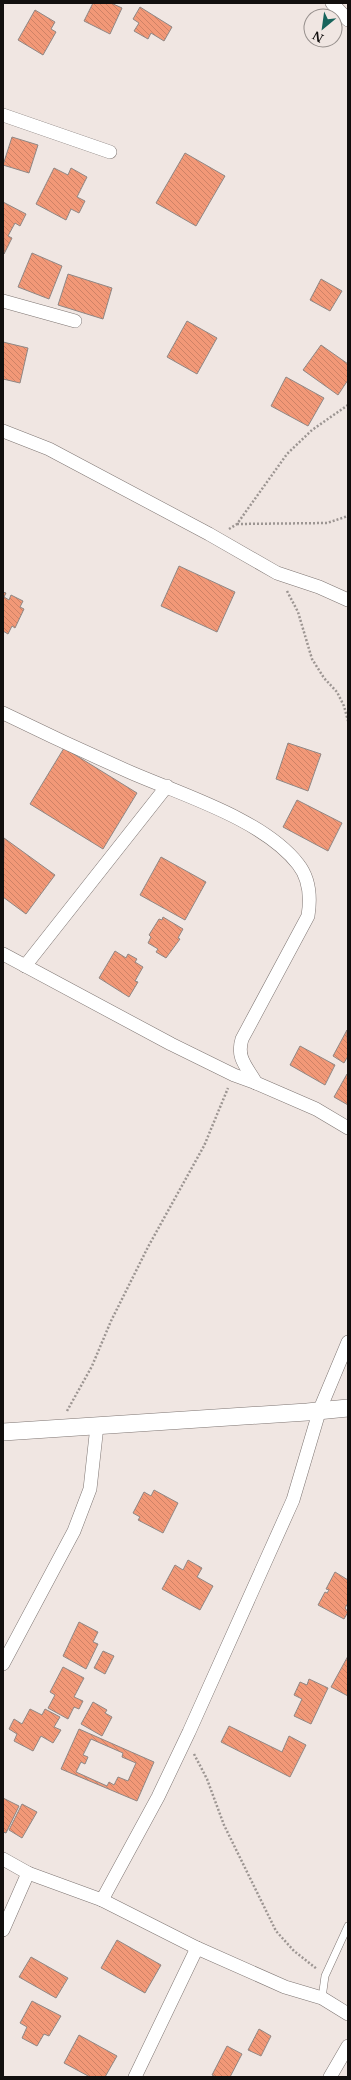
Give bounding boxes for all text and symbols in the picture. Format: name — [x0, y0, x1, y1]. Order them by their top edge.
north arrow — [303, 8, 343, 48]
text: N — [310, 28, 326, 45]

